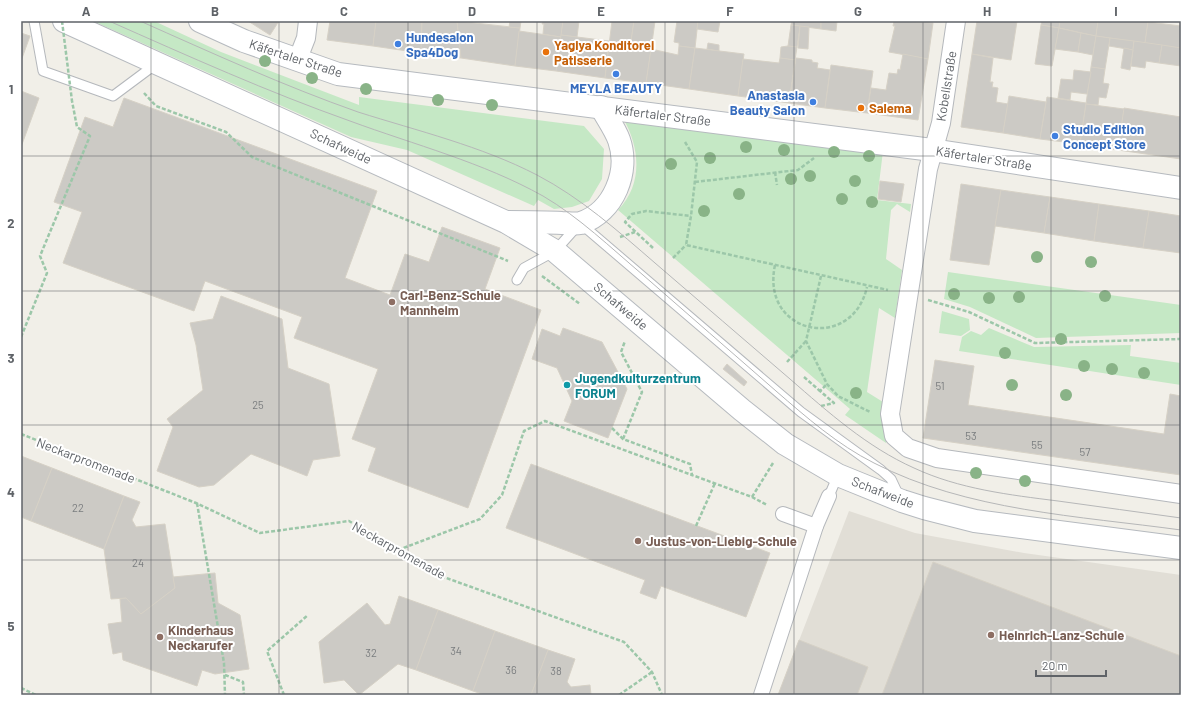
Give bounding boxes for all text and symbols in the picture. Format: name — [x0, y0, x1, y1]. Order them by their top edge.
text: A — [82, 3, 91, 19]
text: B — [211, 3, 219, 19]
text: C — [340, 3, 348, 19]
text: D — [468, 3, 476, 19]
text: E — [597, 3, 605, 19]
text: F — [726, 3, 734, 19]
text: G — [854, 3, 862, 19]
text: H — [983, 3, 991, 19]
text: I — [1114, 3, 1118, 19]
place label: Hundesalon Spa4Dog — [406, 29, 474, 60]
street label: Käfertaler Straße — [247, 35, 345, 81]
place label: Yagiya Konditorei Patisserie — [554, 37, 654, 68]
marker: Hundesalon Spa4Dog — [393, 39, 403, 49]
marker: Yagiya Konditorei Patisserie — [541, 47, 551, 57]
street label: Kobellstraße — [933, 50, 959, 122]
marker: MEYLA BEAUTY — [611, 69, 621, 79]
place label: MEYLA BEAUTY — [570, 80, 662, 96]
text: 1 — [9, 81, 13, 97]
place label: Anastasia Beauty Salon — [730, 87, 805, 118]
marker: Anastasia Beauty Salon — [808, 97, 818, 107]
place label: Salema — [869, 100, 912, 116]
street label: Käfertaler Straße — [614, 101, 712, 129]
marker: Salema — [856, 103, 866, 113]
place label: Studio Edition Concept Store — [1063, 121, 1146, 152]
street label: Schafweide — [308, 125, 374, 167]
marker: Studio Edition Concept Store — [1050, 131, 1060, 141]
street label: Käfertaler Straße — [935, 143, 1033, 173]
text: 2 — [7, 215, 15, 231]
street label: Schafweide — [591, 279, 651, 333]
place label: Carl-Benz-Schule Mannheim — [400, 287, 501, 318]
marker: Carl-Benz-Schule Mannheim — [387, 297, 397, 307]
text: 3 — [7, 350, 15, 366]
place label: Jugendkulturzentrum FORUM — [575, 370, 701, 401]
house number: 51 — [935, 379, 945, 392]
marker: Jugendkulturzentrum FORUM — [562, 380, 572, 390]
house number: 25 — [252, 398, 264, 411]
house number: 53 — [965, 429, 977, 442]
street label: Neckarpromenade — [34, 434, 138, 486]
house number: 55 — [1031, 438, 1043, 451]
house number: 57 — [1080, 445, 1090, 458]
street label: Schafweide — [849, 473, 917, 511]
text: 4 — [7, 484, 15, 500]
house number: 22 — [72, 501, 84, 514]
street label: Neckarpromenade — [349, 518, 449, 582]
place label: Justus-von-Liebig-Schule — [646, 533, 797, 549]
marker: Justus-von-Liebig-Schule — [633, 536, 643, 546]
house number: 24 — [132, 556, 144, 569]
text: 5 — [7, 618, 15, 634]
place label: Kinderhaus Neckarufer — [168, 622, 234, 653]
place label: Heinrich-Lanz-Schule — [999, 627, 1124, 643]
marker: Heinrich-Lanz-Schule — [986, 630, 996, 640]
marker: Kinderhaus Neckarufer — [155, 632, 165, 642]
house number: 34 — [450, 644, 462, 657]
house number: 32 — [365, 646, 377, 659]
scale bar — [1036, 652, 1106, 678]
text: 20 m — [1042, 658, 1068, 672]
house number: 36 — [505, 663, 517, 676]
house number: 38 — [550, 664, 562, 677]

